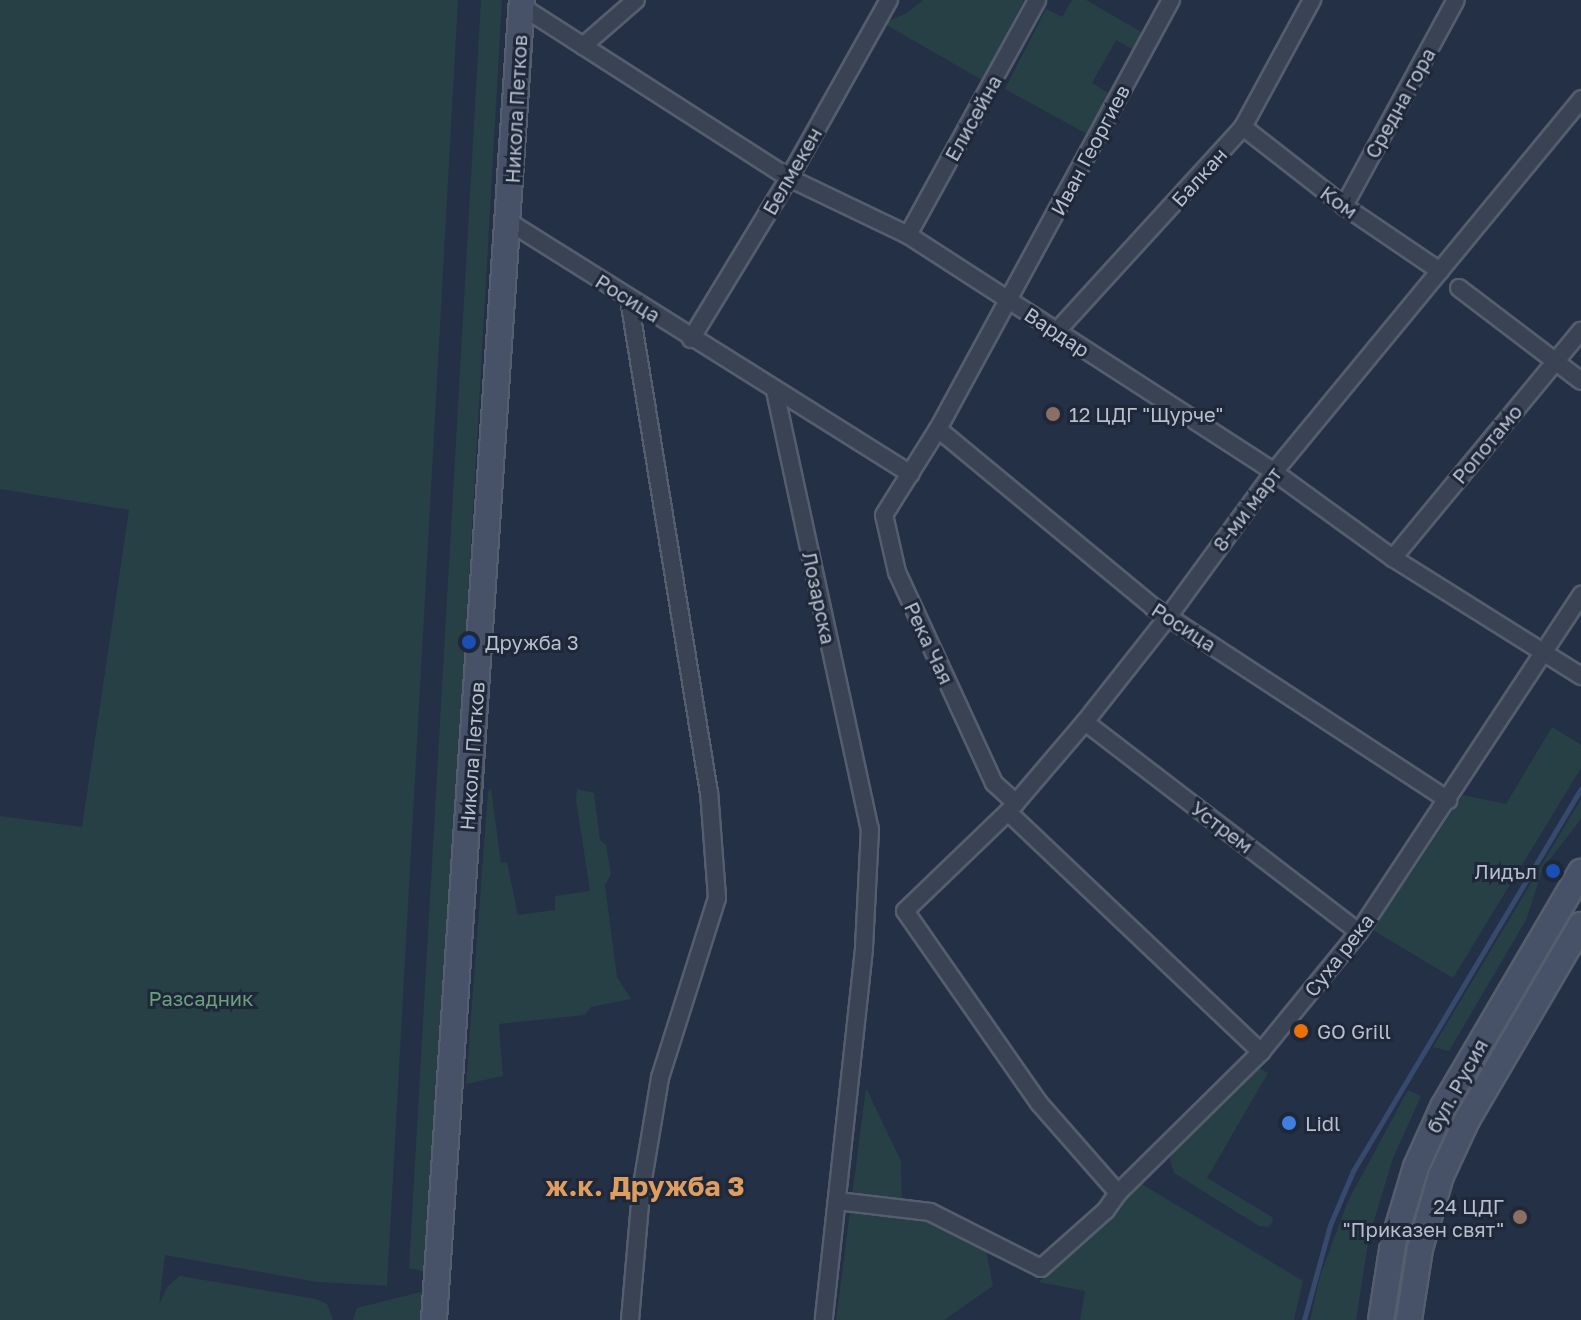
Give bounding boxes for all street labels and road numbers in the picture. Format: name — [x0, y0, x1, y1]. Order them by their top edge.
street label: Никола Петков — [500, 34, 532, 184]
street label: Средна гора — [1360, 44, 1440, 162]
street label: Елисейна — [940, 71, 1006, 165]
street label: Иван Георгиев — [1046, 81, 1134, 219]
street label: Белмекен — [757, 123, 827, 219]
street label: Балкан — [1166, 143, 1232, 211]
street label: Ком — [1316, 181, 1362, 223]
street label: Росица — [591, 269, 665, 327]
street label: Вардар — [1020, 302, 1094, 362]
street label: Ропотамо — [1447, 400, 1527, 488]
street label: 8-ми март — [1208, 462, 1286, 556]
street label: Лозарска — [798, 550, 840, 646]
street label: Росица — [1147, 597, 1221, 657]
street label: Река Чая — [899, 598, 959, 688]
street label: Никола Петков — [455, 681, 489, 831]
street label: Устрем — [1186, 796, 1258, 858]
street label: Суха река — [1299, 909, 1379, 1001]
street label: бул. Русия — [1421, 1035, 1493, 1137]

